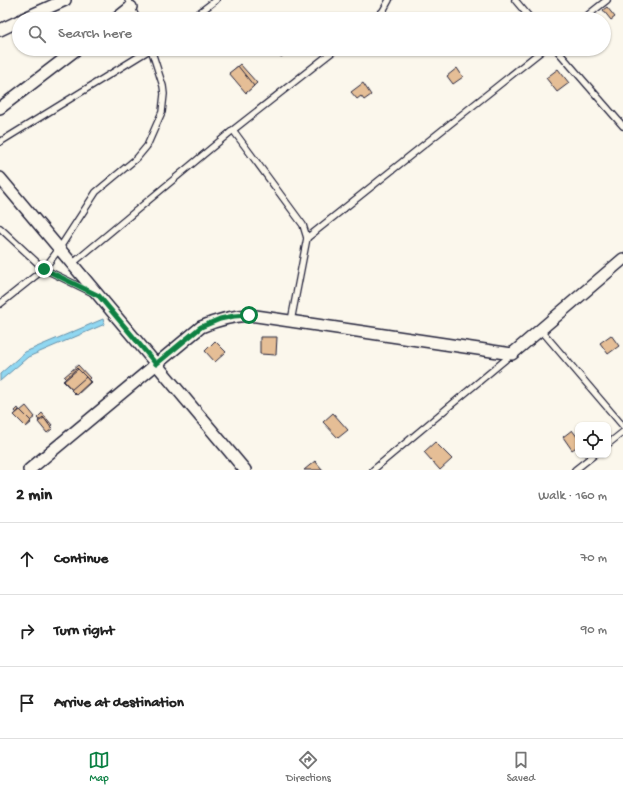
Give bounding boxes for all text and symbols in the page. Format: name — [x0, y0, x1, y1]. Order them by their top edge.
search box — [12, 12, 611, 56]
icon: search — [26, 23, 48, 45]
text: Search here — [58, 25, 132, 43]
route end — [35, 260, 53, 278]
route start — [240, 306, 258, 324]
map controls — [575, 422, 611, 458]
button: locate — [575, 422, 611, 458]
text: 2 min — [16, 486, 52, 506]
text: Walk · 160 m — [538, 489, 607, 504]
icon: ahead — [16, 548, 38, 570]
text: Continue — [54, 550, 108, 568]
text: 70 m — [581, 551, 607, 566]
icon: right — [16, 620, 38, 642]
text: Turn right — [54, 622, 114, 640]
text: 90 m — [581, 623, 607, 638]
icon: arrive — [16, 692, 38, 714]
text: Arrive at destination — [54, 694, 184, 712]
tab: Map — [88, 749, 110, 785]
tab: Directions — [286, 749, 331, 785]
tab: Saved — [507, 749, 535, 785]

